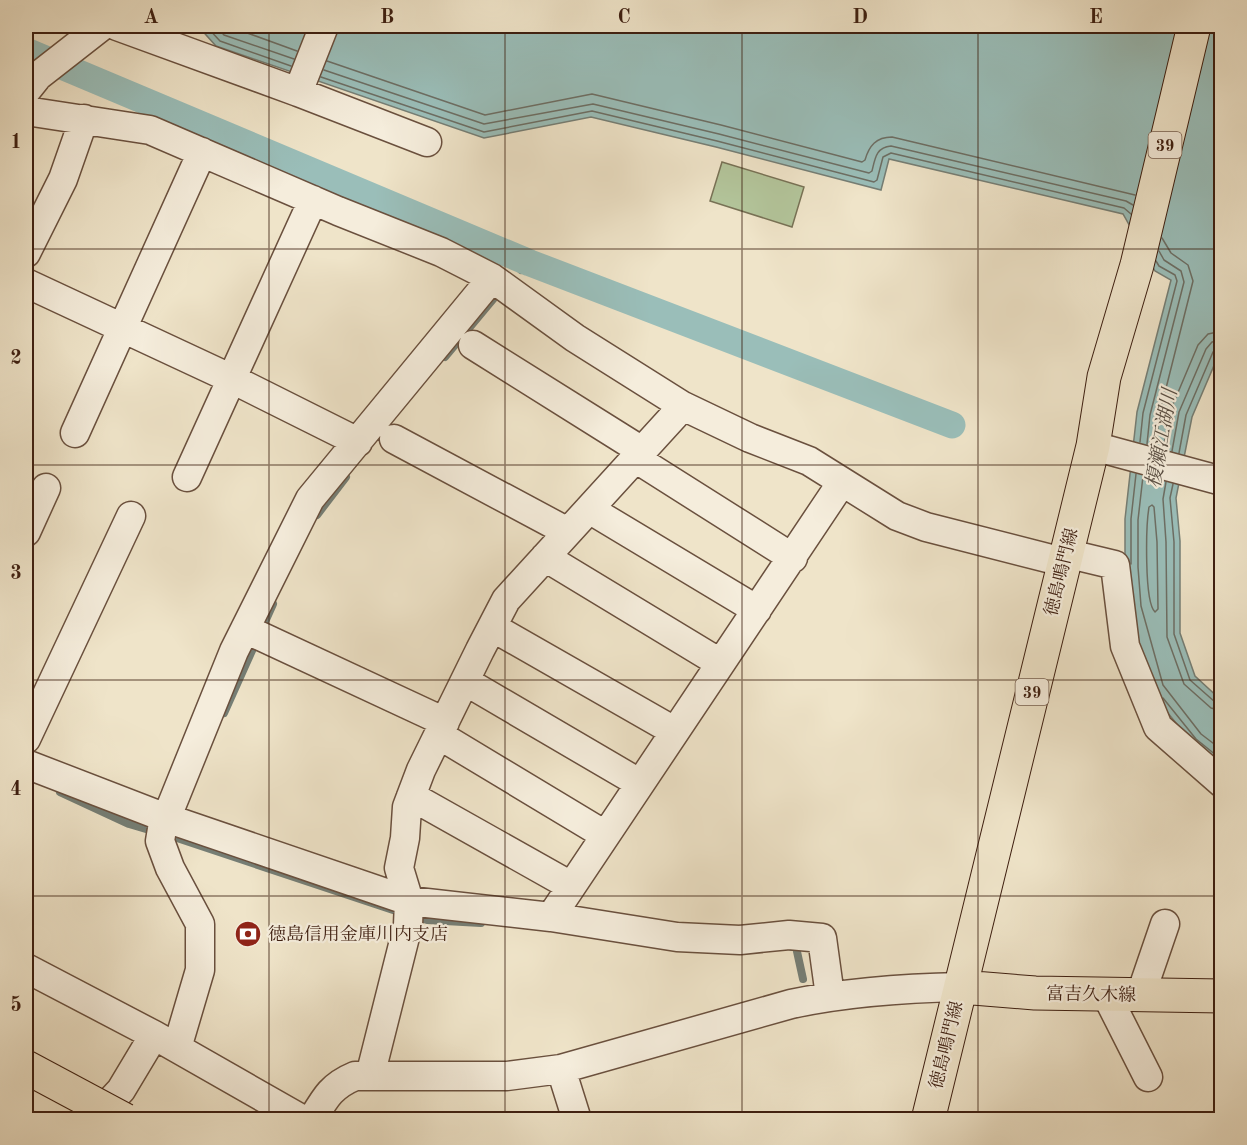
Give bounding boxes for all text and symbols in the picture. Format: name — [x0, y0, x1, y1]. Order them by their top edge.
text: A — [143, 8, 159, 28]
text: B — [380, 8, 394, 28]
text: C — [617, 8, 631, 28]
text: D — [852, 8, 868, 28]
text: E — [1089, 8, 1103, 28]
road number: 39 — [1148, 132, 1182, 158]
text: 1 — [10, 133, 22, 153]
text: 2 — [10, 349, 22, 369]
water label: 榎瀬江湖川 — [1142, 385, 1182, 489]
street label: 徳島鳴門線 — [1040, 526, 1082, 618]
text: 3 — [10, 564, 22, 584]
road number: 39 — [1016, 679, 1048, 705]
text: 4 — [10, 780, 22, 800]
bank icon: 徳島信用金庫川内支店 — [233, 919, 263, 949]
place label: 徳島信用金庫川内支店 — [268, 924, 448, 944]
street label: 富吉久木線 — [1046, 983, 1136, 1005]
text: 5 — [10, 995, 22, 1016]
street label: 徳島鳴門線 — [925, 999, 967, 1091]

